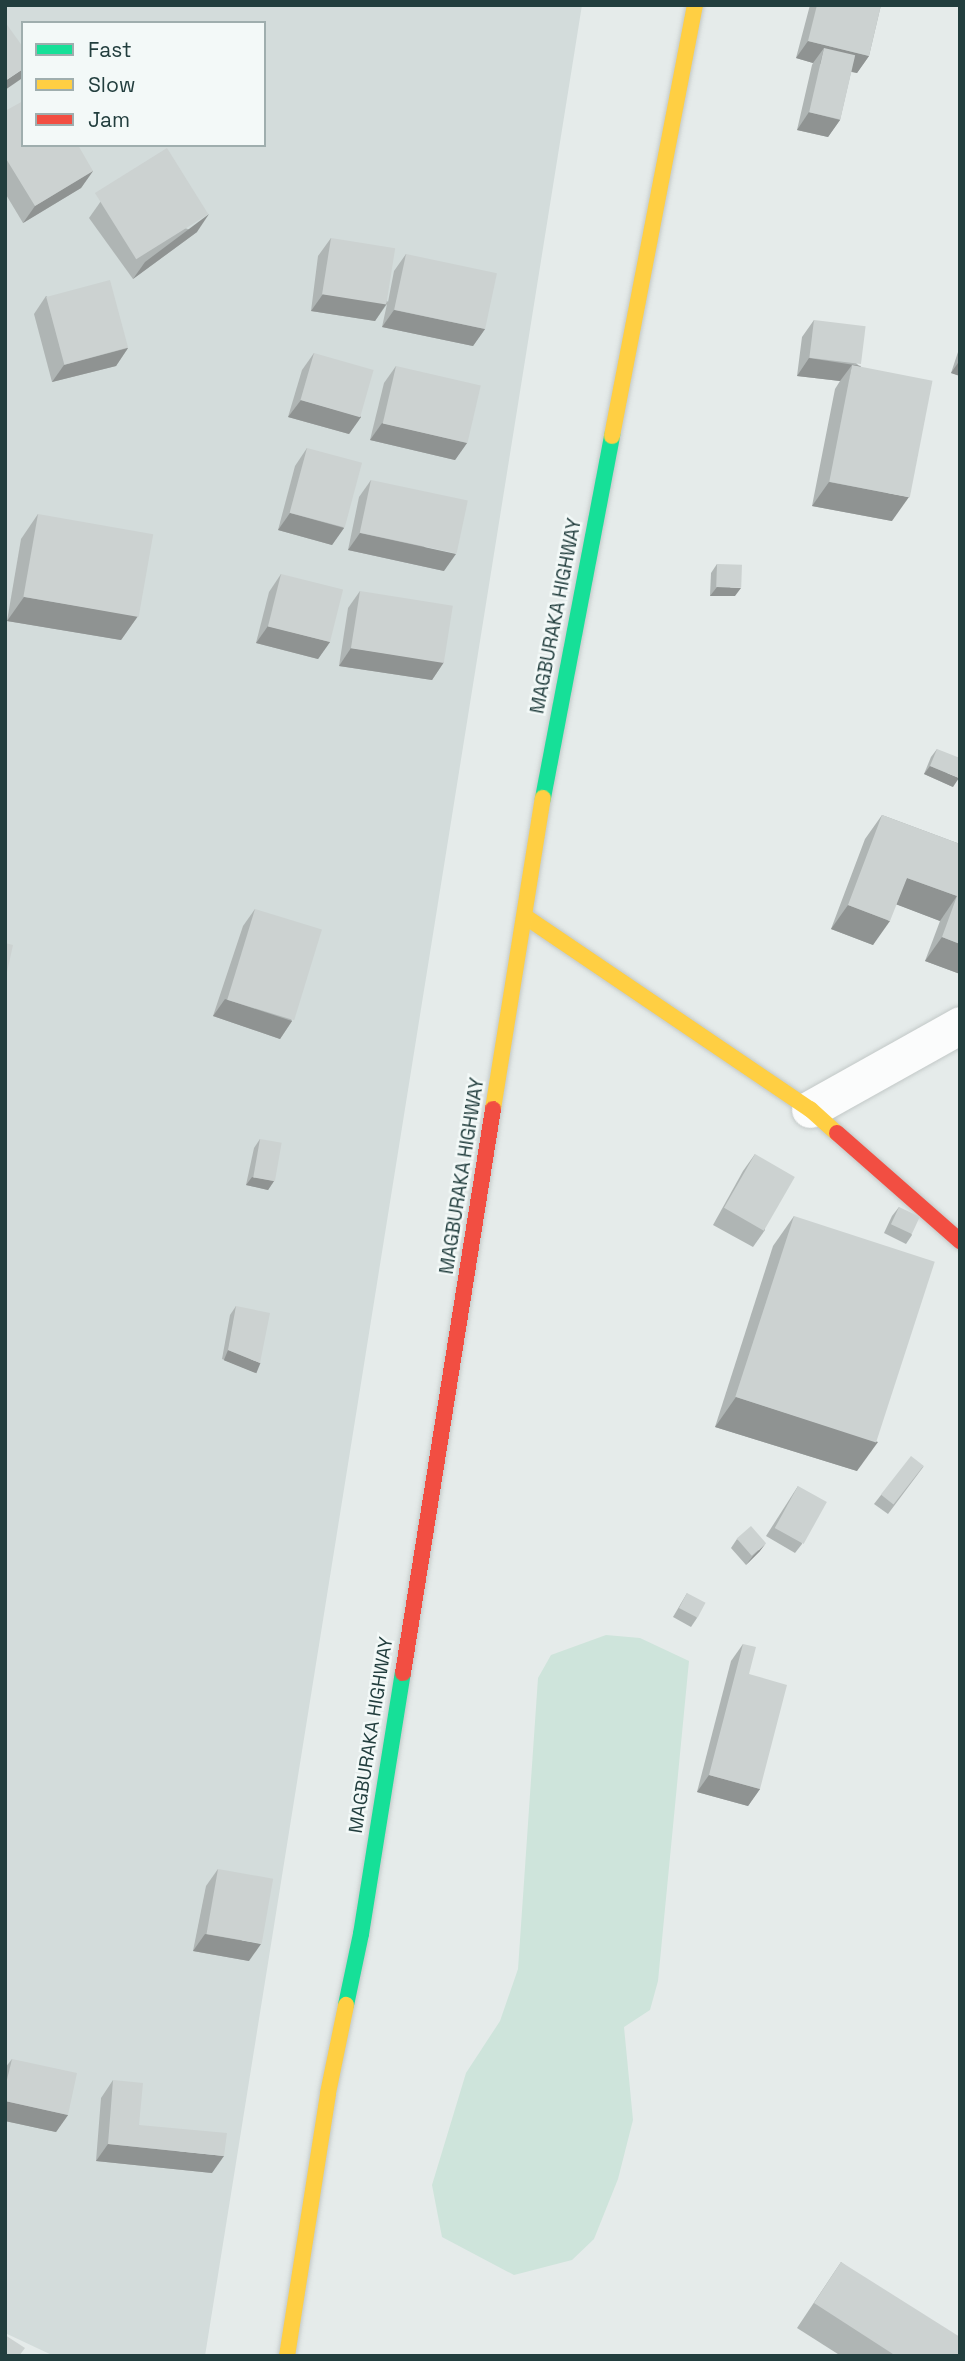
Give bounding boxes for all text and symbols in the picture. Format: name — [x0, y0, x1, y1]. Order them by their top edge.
legend — [21, 21, 266, 147]
text: Fast — [88, 36, 132, 63]
text: Slow — [88, 71, 136, 98]
text: Jam — [88, 106, 130, 133]
street label: MAGBURAKA HIGHWAY — [526, 516, 586, 716]
street label: MAGBURAKA HIGHWAY — [435, 1076, 489, 1276]
street label: MAGBURAKA HIGHWAY — [344, 1635, 398, 1835]

